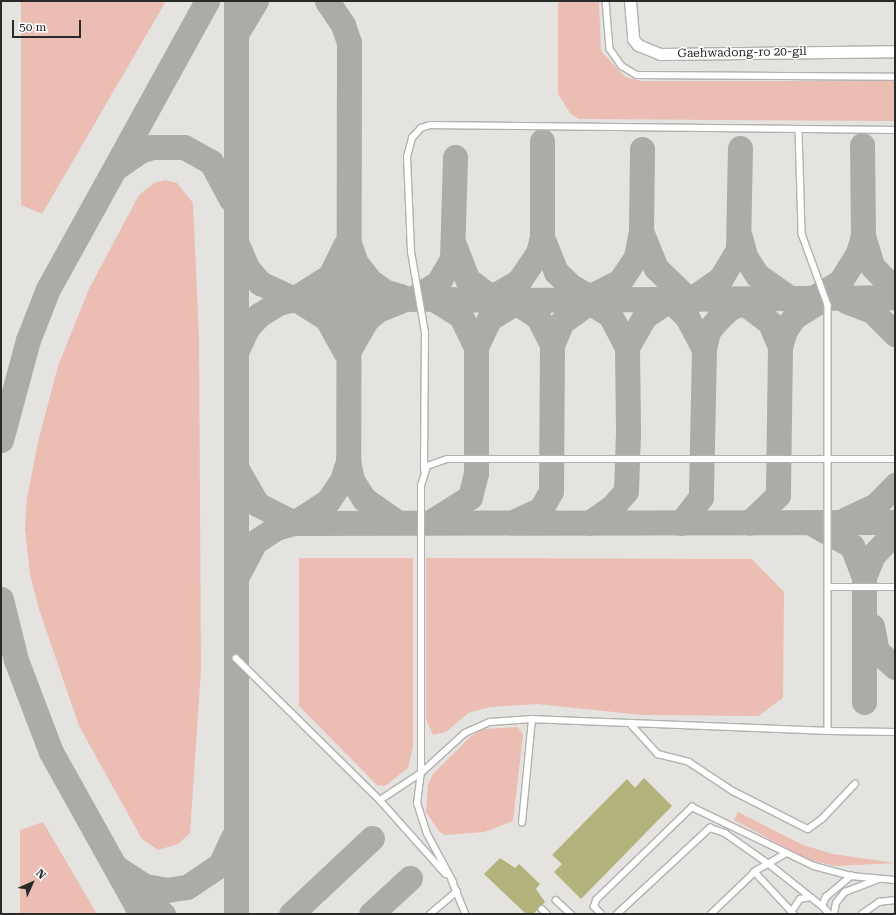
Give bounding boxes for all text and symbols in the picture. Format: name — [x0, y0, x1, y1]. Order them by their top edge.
scale bar — [14, 12, 83, 38]
text: 50 m — [19, 20, 46, 34]
street label: Gaehwadong-ro 20-gil — [677, 45, 807, 61]
north arrow — [12, 863, 52, 903]
text: N — [33, 867, 48, 882]

